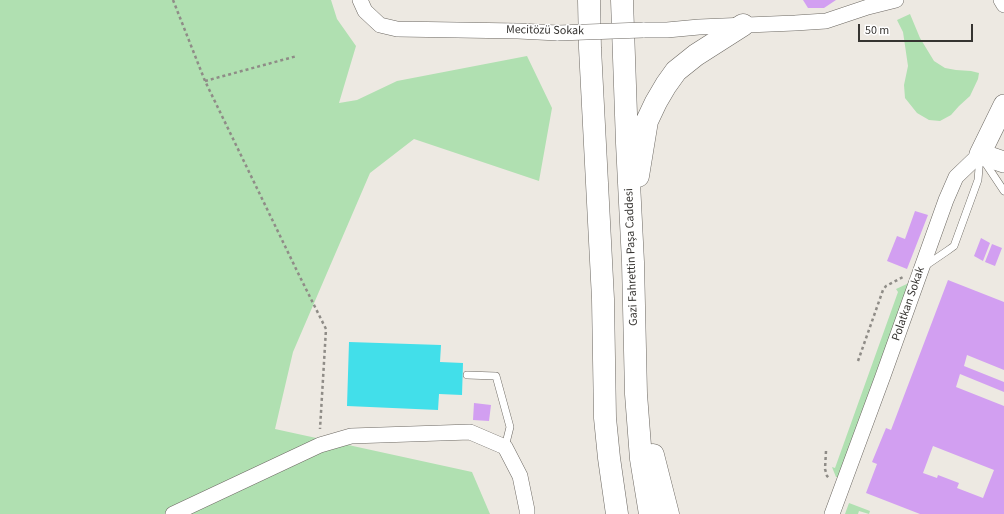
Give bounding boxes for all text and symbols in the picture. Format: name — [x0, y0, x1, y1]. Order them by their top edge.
scale bar — [860, 16, 975, 42]
text: 50 m — [865, 22, 889, 39]
street label: Mecitözü Sokak — [506, 23, 584, 39]
street label: Gazi Fahrettin Paşa Caddesi — [622, 188, 642, 326]
street label: Polatkan Sokak — [890, 265, 928, 343]

